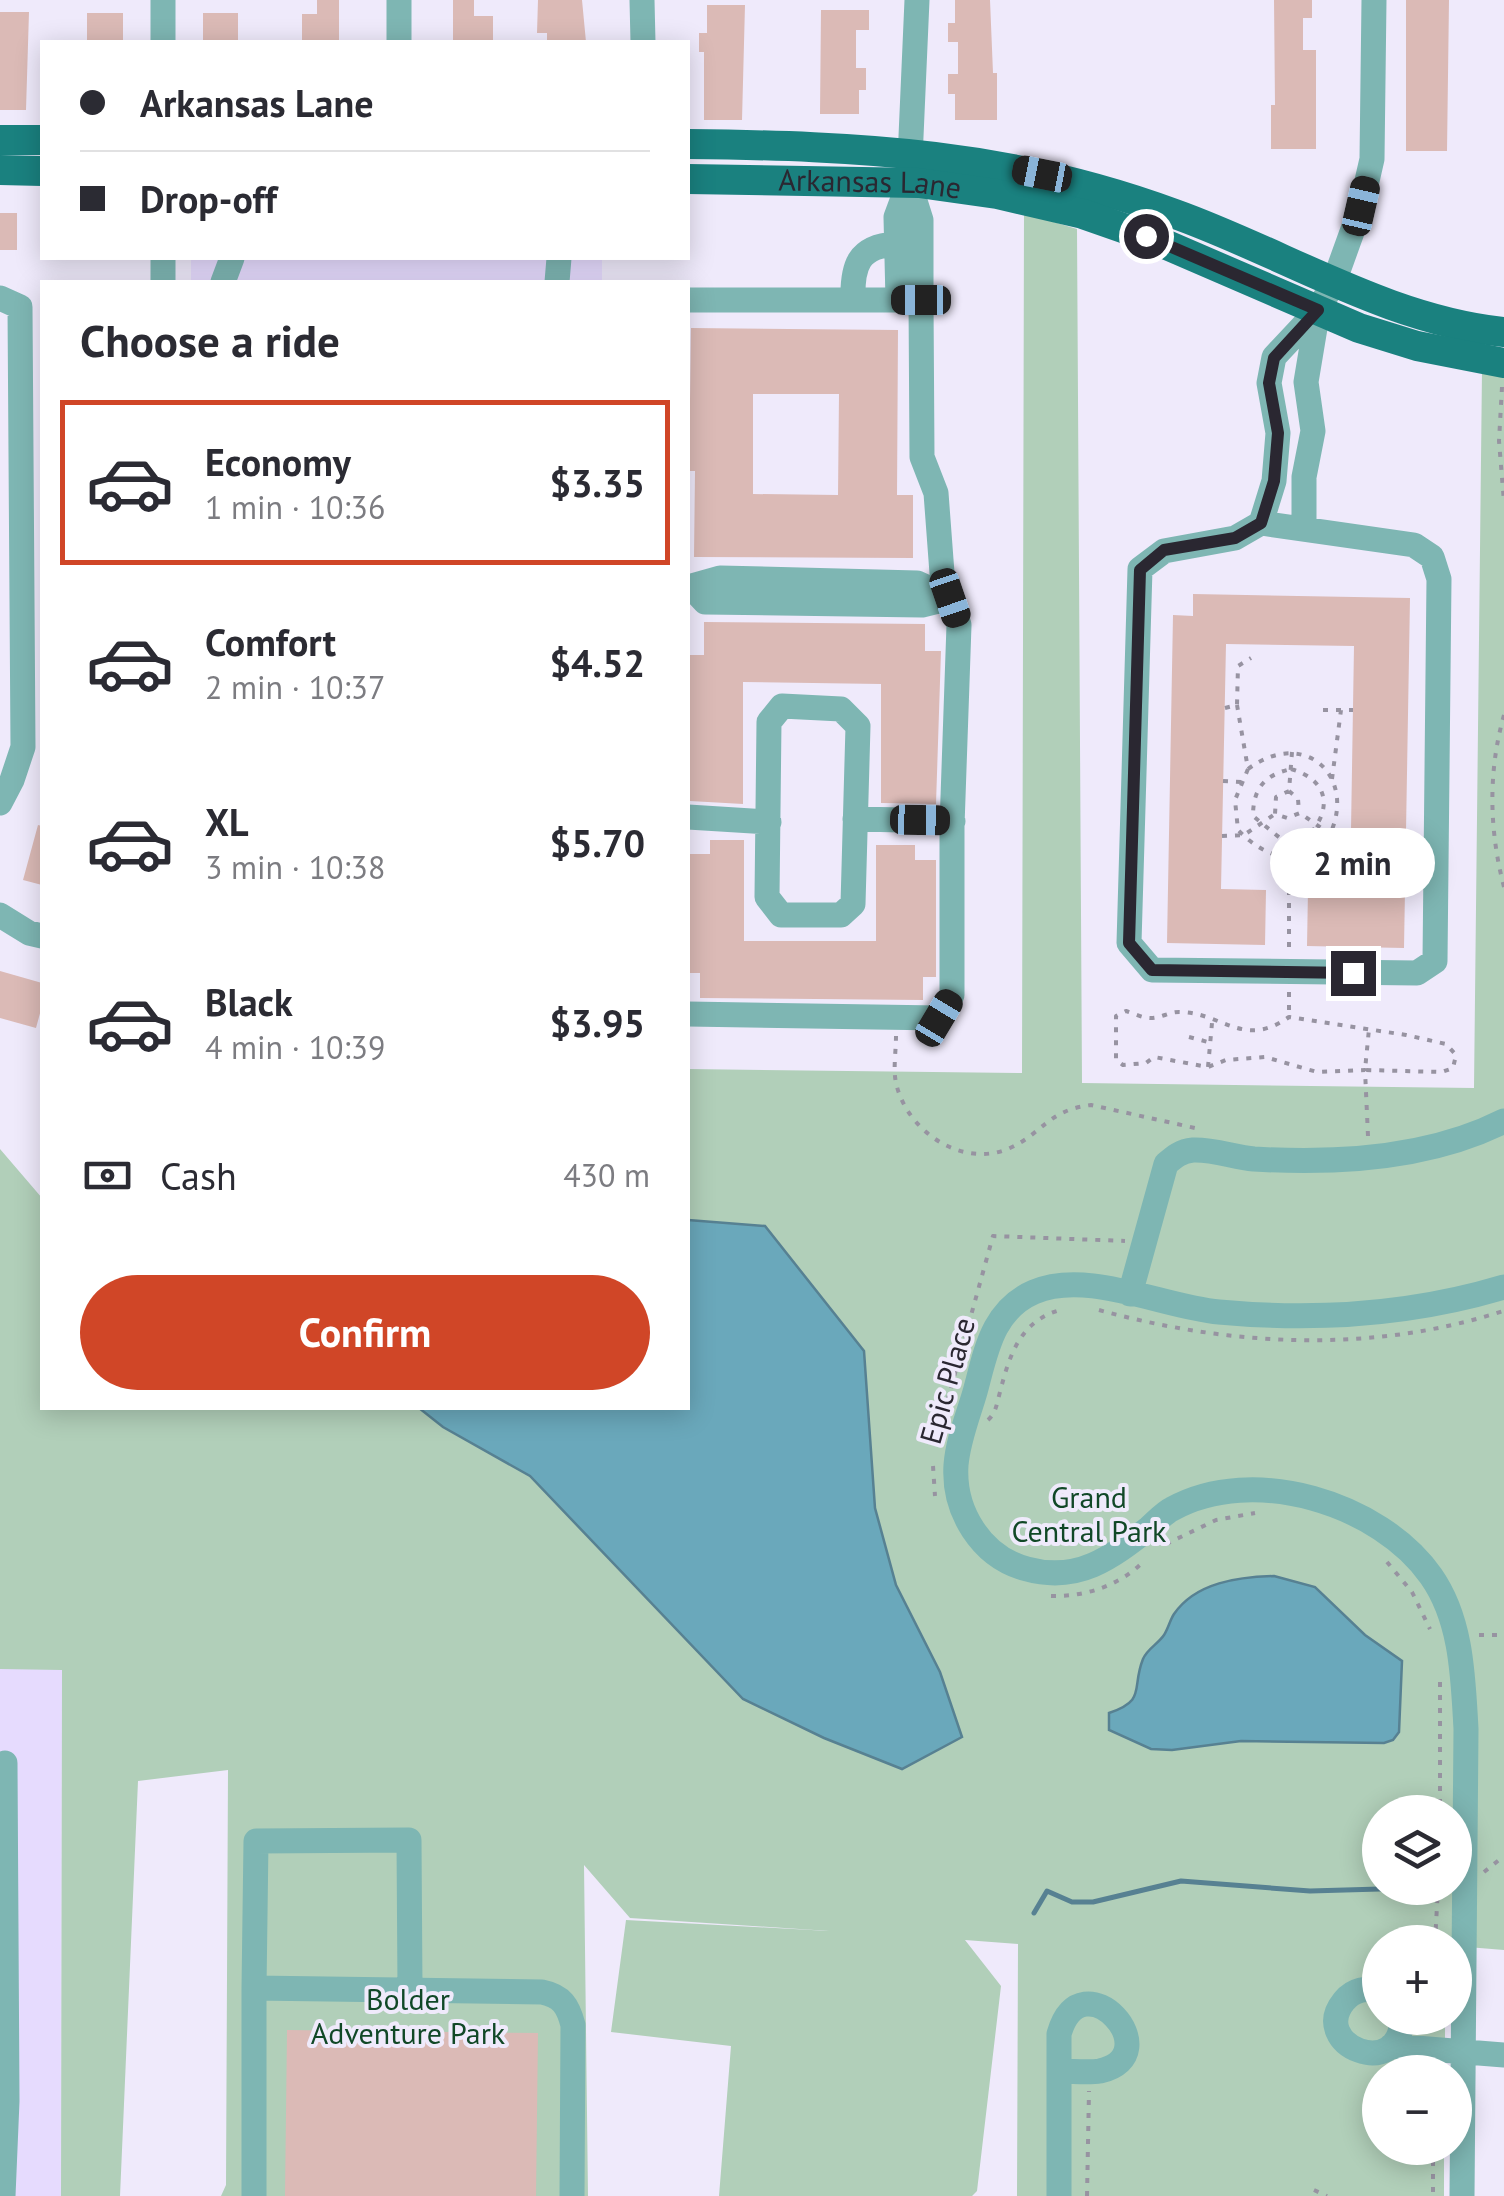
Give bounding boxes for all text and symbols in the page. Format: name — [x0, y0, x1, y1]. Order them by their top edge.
text: Arkansas Lane — [140, 78, 373, 127]
car — [1010, 154, 1074, 194]
street label: Arkansas Lane — [778, 160, 964, 207]
car — [1340, 173, 1382, 239]
text: Drop-off — [140, 174, 277, 223]
route start — [1124, 214, 1169, 259]
car — [891, 285, 951, 315]
text: Choose a ride — [80, 311, 340, 369]
text: Economy — [205, 437, 351, 486]
icon: car — [85, 438, 175, 528]
text: $3.35 — [549, 458, 645, 507]
text: 1 min · 10:36 — [205, 486, 385, 528]
car — [926, 565, 974, 631]
text: Comfort — [205, 617, 336, 666]
icon: car — [85, 618, 175, 708]
text: $4.52 — [549, 638, 645, 687]
text: 2 min · 10:37 — [205, 666, 385, 708]
text: XL — [205, 797, 249, 846]
icon: car — [85, 798, 175, 888]
car — [890, 804, 950, 836]
text: $5.70 — [549, 818, 645, 867]
callout: 2 min — [1270, 828, 1436, 898]
text: 2 min — [1313, 842, 1392, 884]
text: 3 min · 10:38 — [205, 846, 385, 888]
route end — [1331, 951, 1376, 996]
text: Black — [205, 977, 293, 1026]
icon: car — [85, 978, 175, 1068]
car — [911, 985, 967, 1051]
text: $3.95 — [549, 998, 645, 1047]
text: 4 min · 10:39 — [205, 1026, 385, 1068]
icon: cash — [80, 1148, 135, 1203]
text: Cash — [160, 1151, 237, 1200]
text: 430 m — [563, 1154, 650, 1196]
button: Confirm — [80, 1275, 650, 1390]
street label: Epic Place — [910, 1313, 983, 1448]
park label: Grand Central Park — [1012, 1477, 1167, 1550]
map controls — [1362, 1795, 1472, 2165]
button: layers — [1362, 1795, 1472, 1905]
button: + — [1362, 1925, 1472, 2035]
park label: Bolder Adventure Park — [311, 1979, 506, 2052]
button: − — [1362, 2055, 1472, 2165]

